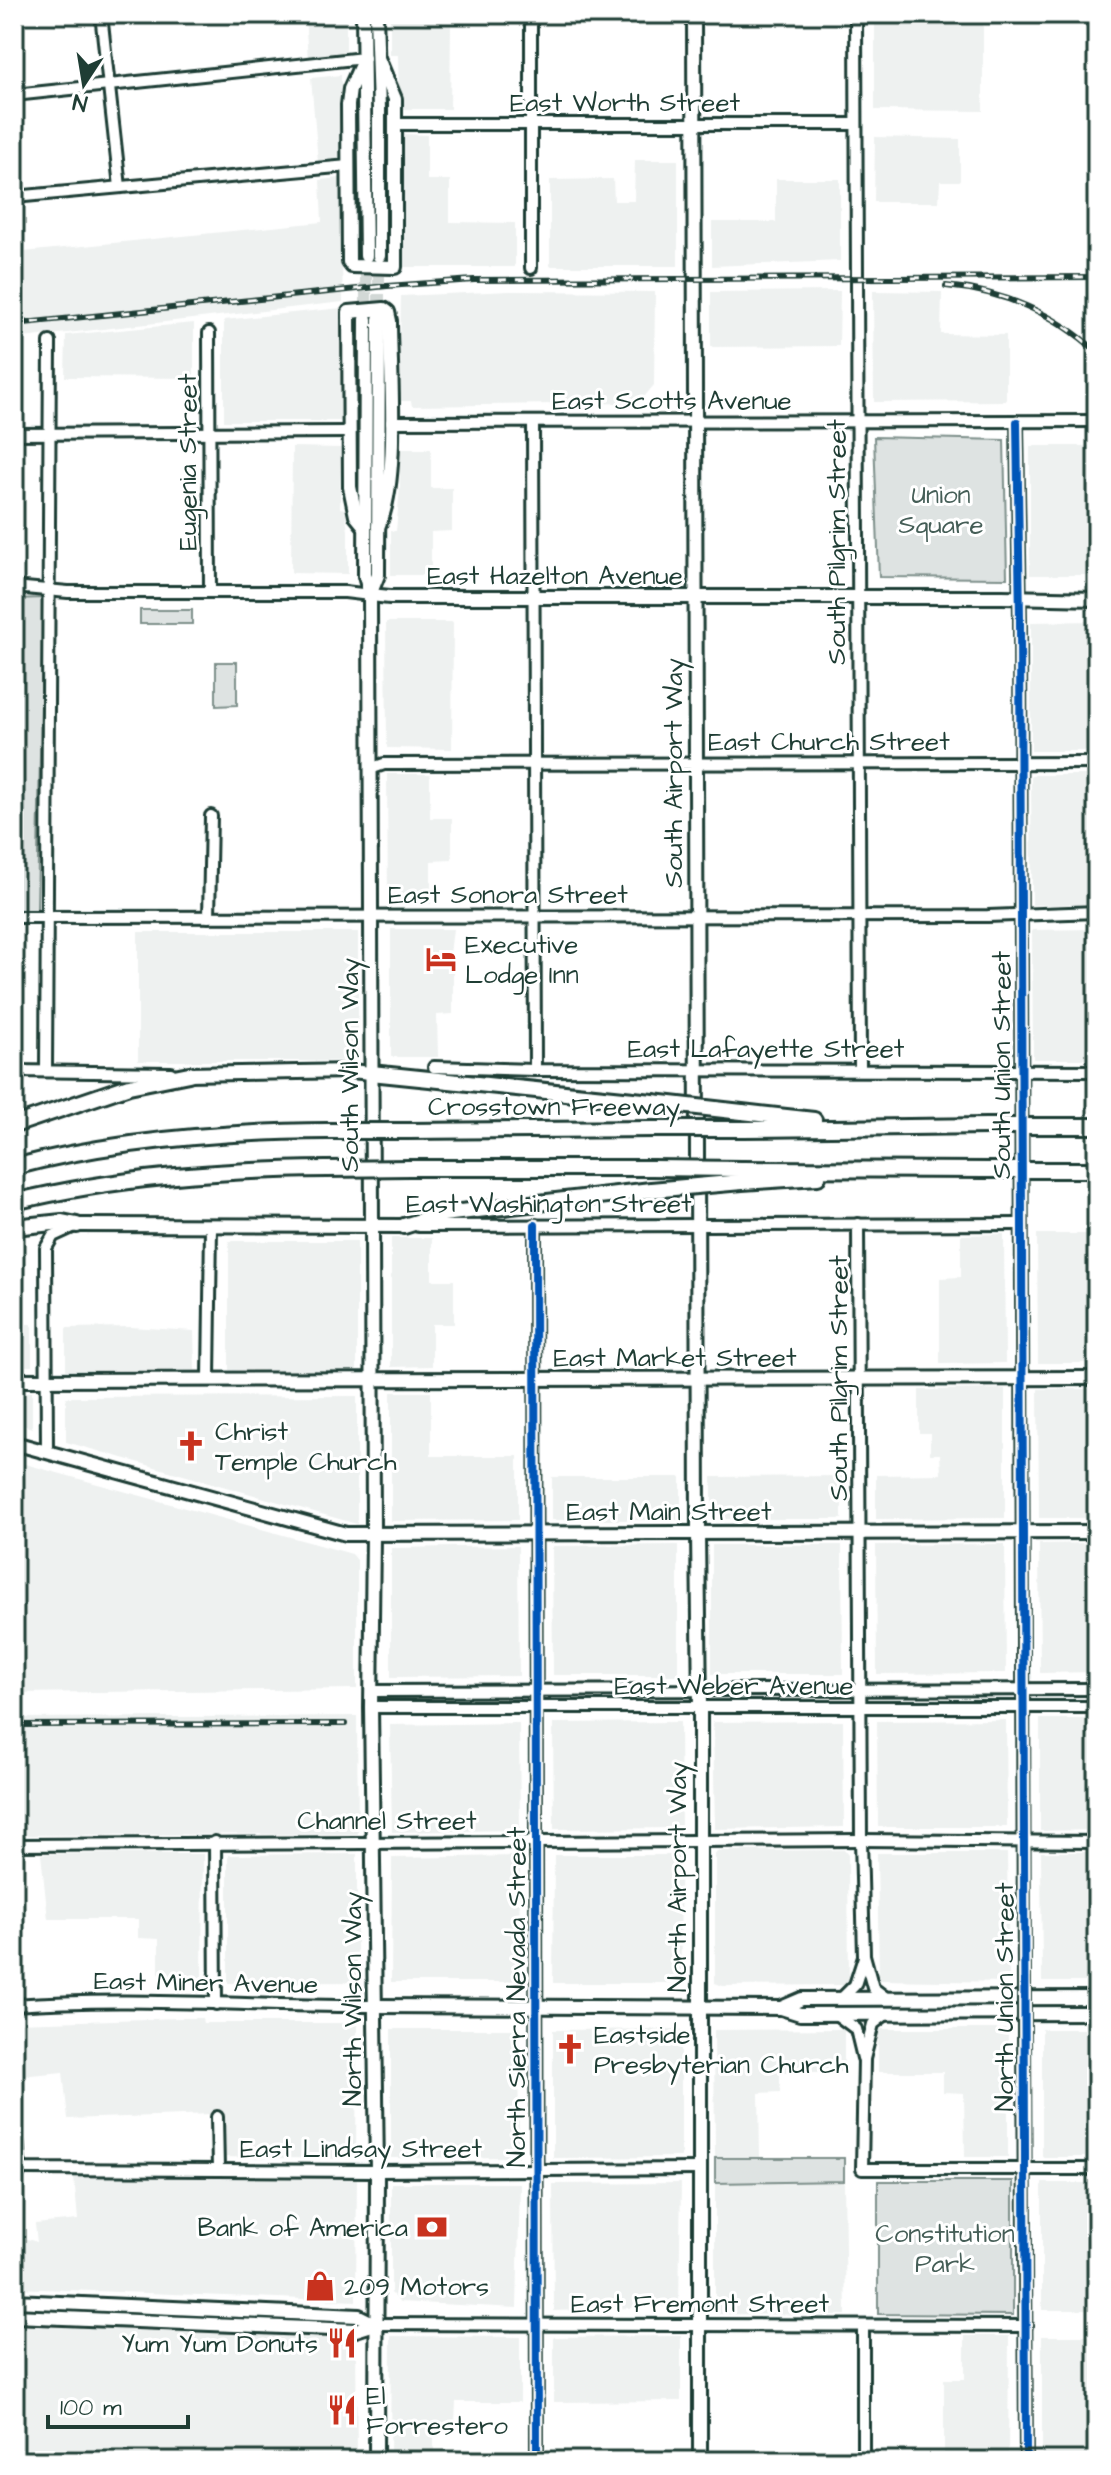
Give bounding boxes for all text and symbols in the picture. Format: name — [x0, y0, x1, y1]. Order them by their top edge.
north arrow — [44, 44, 124, 124]
text: N — [70, 85, 90, 119]
street label: East Worth Street — [510, 85, 740, 121]
street label: Eugenia Street — [170, 373, 208, 550]
street label: East Scotts Avenue — [552, 383, 792, 419]
street label: South Pilgrim Street — [819, 419, 857, 665]
park label: Union Square — [899, 477, 983, 543]
street label: East Hazelton Avenue — [427, 558, 683, 594]
street label: South Airport Way — [656, 658, 694, 888]
street label: East Church Street — [708, 724, 950, 760]
street label: East Sonora Street — [388, 877, 628, 913]
place label: Executive Lodge Inn — [465, 927, 579, 995]
hotel icon: Executive Lodge Inn — [424, 942, 458, 976]
street label: South Union Street — [984, 950, 1020, 1179]
street label: South Wilson Way — [332, 958, 370, 1172]
street label: East Lafayette Street — [628, 1031, 905, 1069]
street label: Crosstown Freeway — [428, 1089, 680, 1127]
street label: East Washington Street — [406, 1186, 692, 1224]
street label: South Pilgrim Street — [821, 1255, 859, 1501]
street label: East Market Street — [554, 1340, 797, 1376]
place label: Christ Temple Church — [215, 1414, 397, 1480]
church icon: Christ Temple Church — [174, 1429, 208, 1463]
street label: East Main Street — [567, 1494, 772, 1530]
street label: East Weber Avenue — [614, 1668, 854, 1704]
street label: North Airport Way — [660, 1762, 698, 1992]
street label: Channel Street — [297, 1803, 477, 1839]
street label: North Sierra Nevada Street — [499, 1826, 535, 2167]
street label: North Union Street — [987, 1882, 1023, 2111]
street label: North Wilson Way — [335, 1892, 373, 2106]
street label: East Miner Avenue — [94, 1963, 318, 2003]
place label: Eastside Presbyterian Church — [594, 2017, 849, 2085]
church icon: Eastside Presbyterian Church — [553, 2032, 587, 2066]
street label: East Lindsay Street — [240, 2131, 482, 2169]
place label: Bank of America — [198, 2210, 408, 2246]
bank icon: Bank of America — [415, 2210, 449, 2244]
park label: Constitution Park — [875, 2216, 1015, 2282]
shop icon: 209 Motors — [303, 2269, 337, 2303]
place label: 209 Motors — [344, 2269, 489, 2305]
street label: East Fremont Street — [571, 2286, 829, 2322]
place label: Yum Yum Donuts — [121, 2326, 318, 2362]
restaurant icon: Yum Yum Donuts — [325, 2326, 359, 2360]
place label: El Forrestero — [366, 2378, 508, 2444]
scale bar — [48, 2379, 188, 2429]
text: 100 m — [60, 2391, 122, 2425]
restaurant icon: El Forrestero — [325, 2393, 359, 2427]

